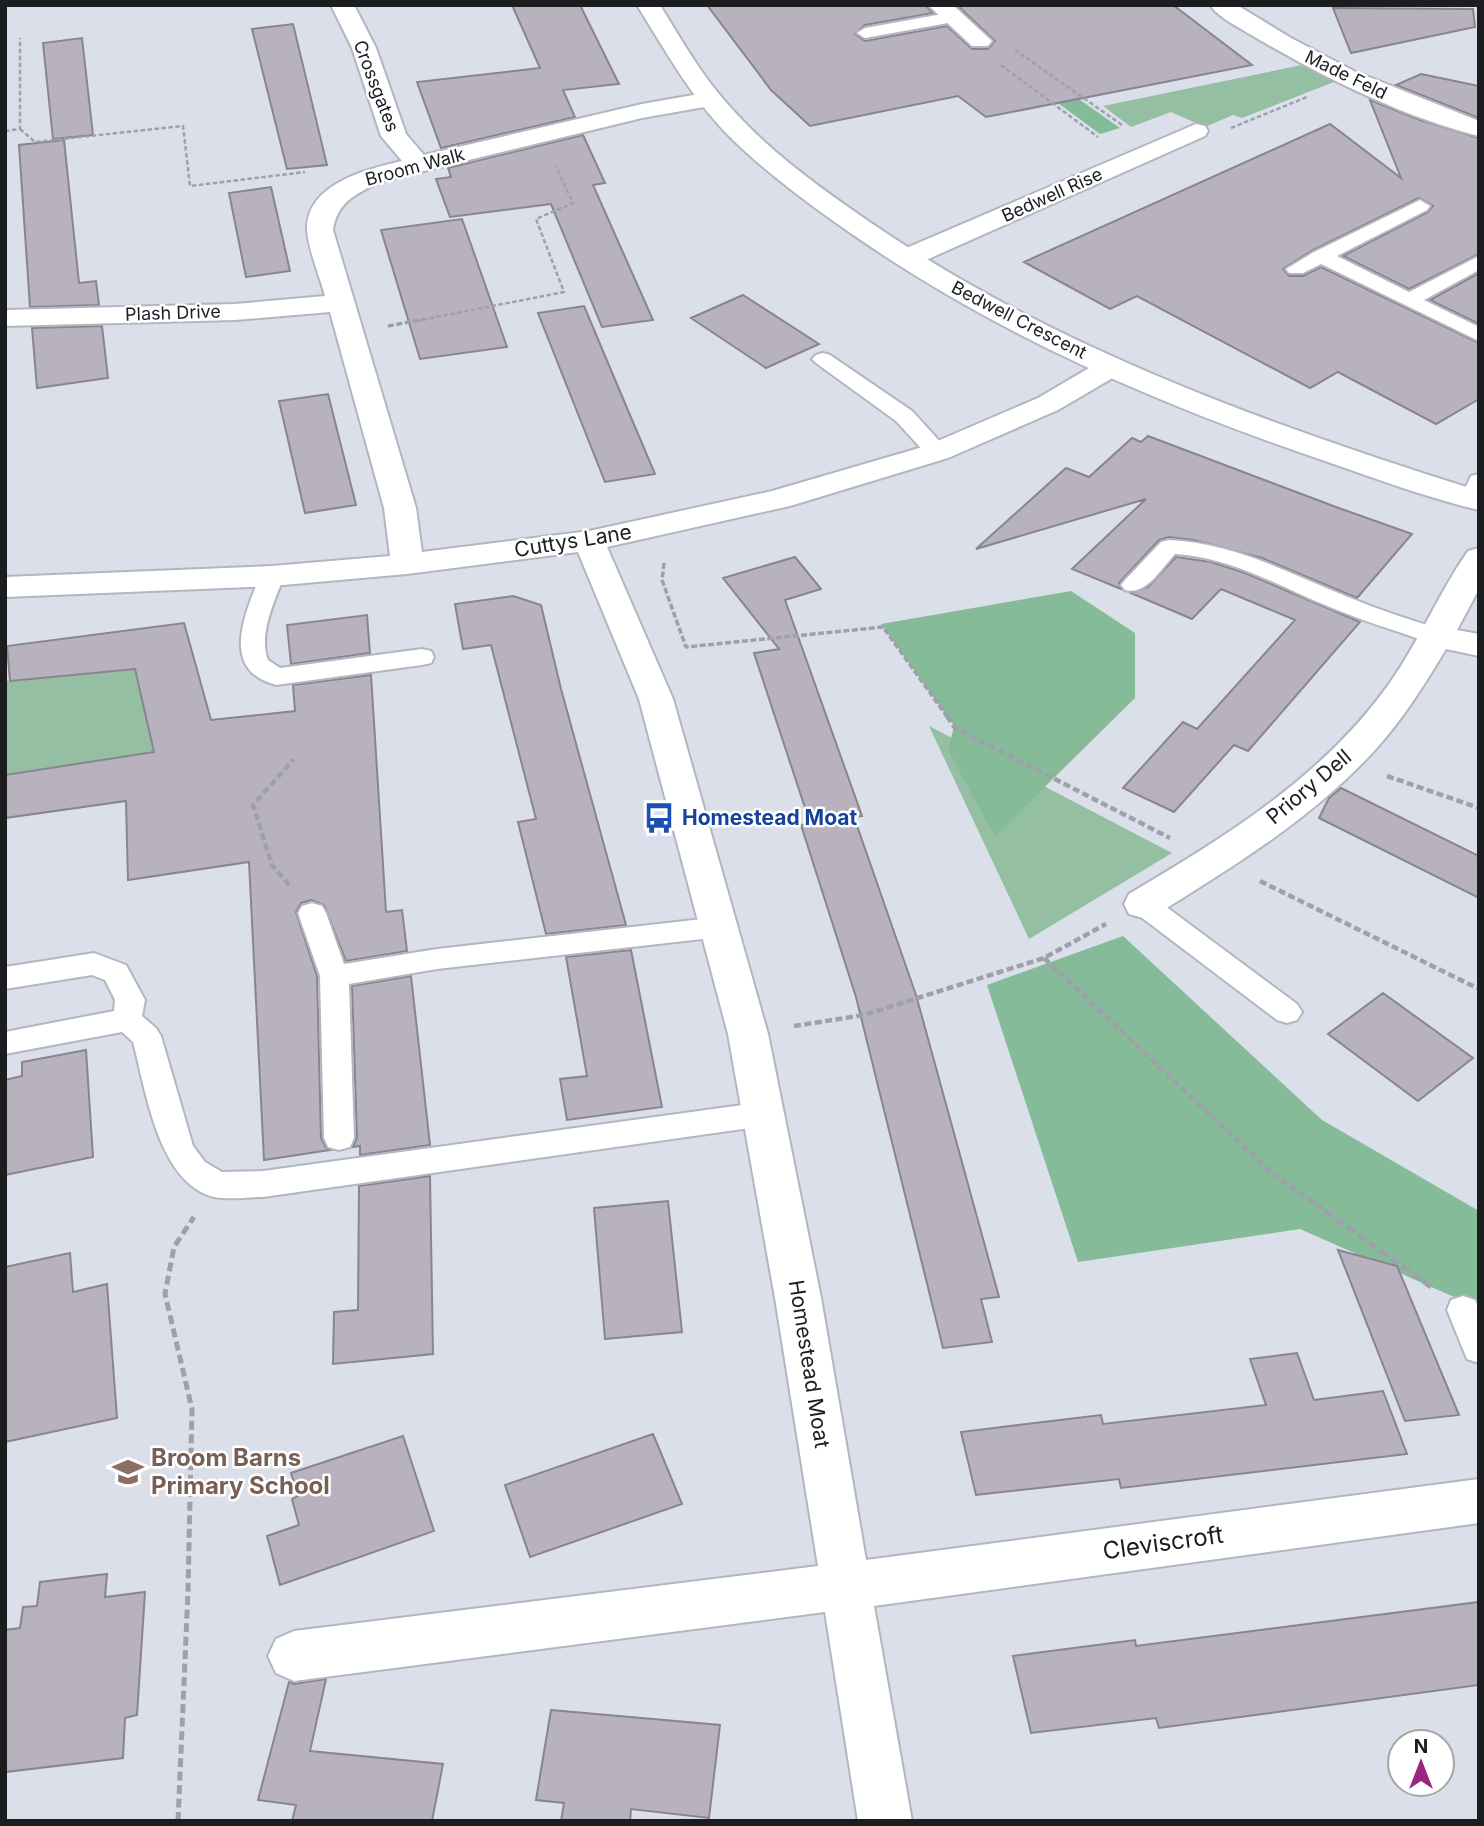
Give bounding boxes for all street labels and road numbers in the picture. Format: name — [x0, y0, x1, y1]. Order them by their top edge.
street label: Crossgates — [349, 37, 404, 135]
street label: Made Feld — [1302, 46, 1391, 103]
street label: Broom Walk — [363, 143, 467, 190]
street label: Bedwell Rise — [998, 163, 1105, 226]
street label: Bedwell Crescent — [948, 276, 1090, 363]
street label: Plash Drive — [125, 300, 221, 325]
street label: Cuttys Lane — [512, 519, 633, 562]
street label: Priory Dell — [1261, 744, 1356, 829]
street label: Homestead Moat — [784, 1278, 835, 1450]
street label: Cleviscroft — [1101, 1520, 1225, 1565]

